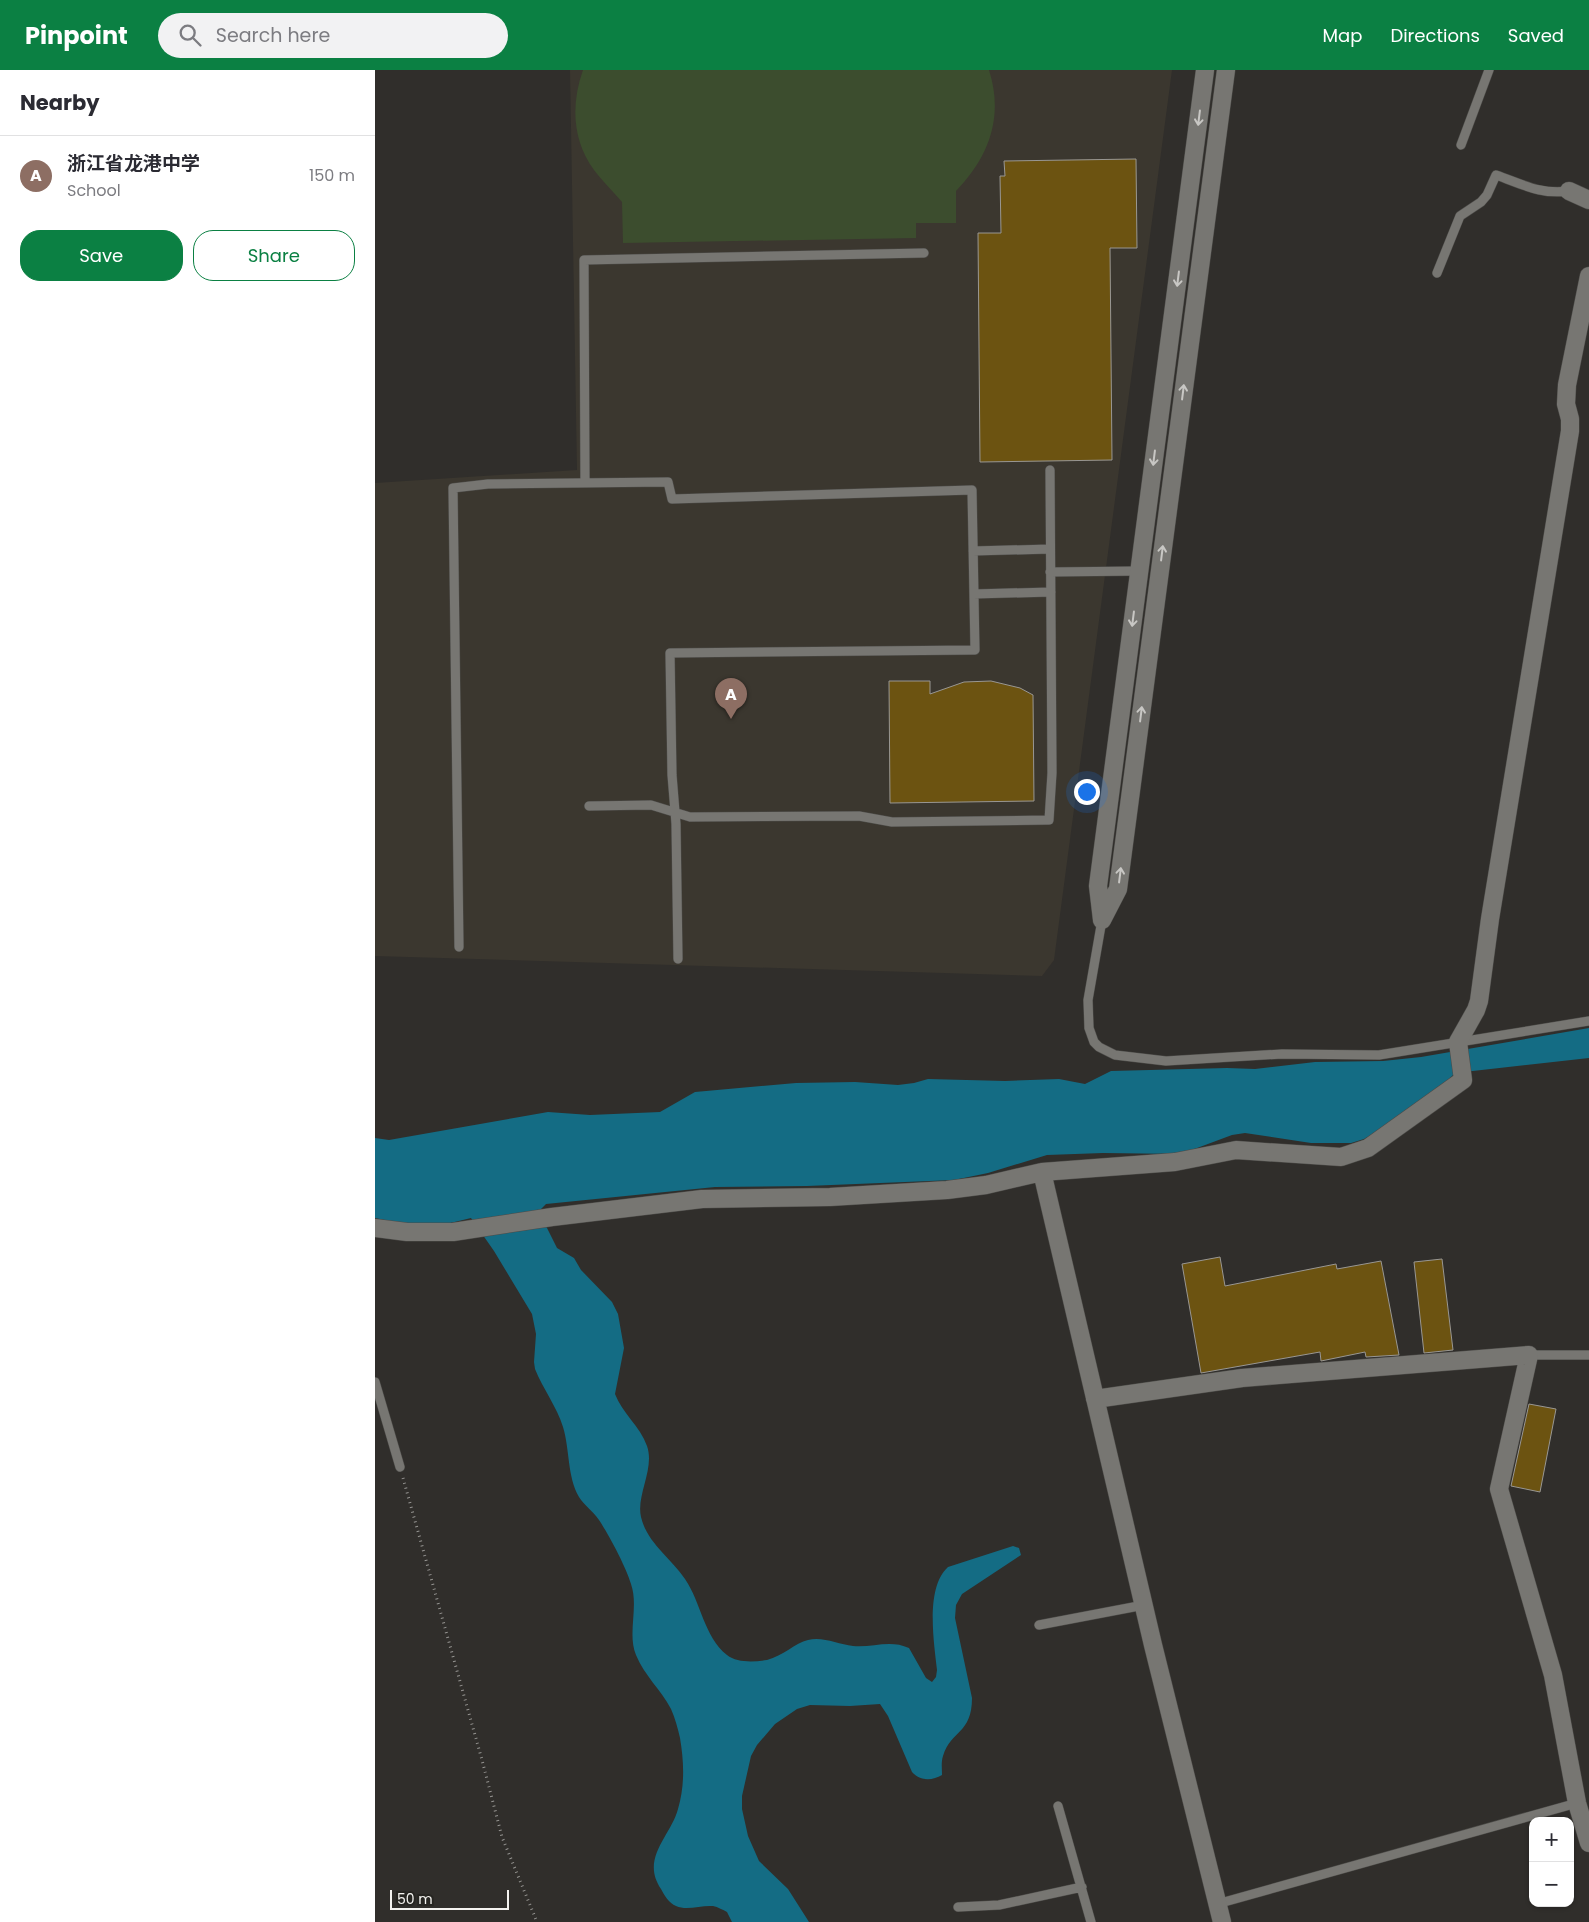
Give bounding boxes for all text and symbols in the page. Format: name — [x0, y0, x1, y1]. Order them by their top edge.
search box — [158, 13, 508, 58]
text: Pinpoint — [25, 19, 128, 52]
icon: search — [176, 21, 204, 49]
text: Search here — [216, 22, 330, 49]
text: Map — [1323, 23, 1362, 48]
text: Directions — [1390, 23, 1480, 48]
text: Saved — [1508, 23, 1564, 48]
text: Nearby — [20, 88, 100, 117]
one-way arrow — [1194, 110, 1204, 126]
text: 浙江省龙港中学 — [67, 150, 200, 177]
text: A — [30, 164, 42, 187]
text: 150 m — [309, 164, 355, 187]
text: School — [67, 179, 121, 202]
button: Save — [20, 230, 183, 281]
button: Share — [193, 230, 355, 281]
one-way arrow — [1173, 271, 1183, 287]
one-way arrow — [1179, 384, 1189, 400]
one-way arrow — [1149, 450, 1159, 466]
one-way arrow — [1157, 545, 1167, 561]
one-way arrow — [1128, 611, 1138, 627]
pin: A — [715, 678, 747, 719]
one-way arrow — [1136, 707, 1146, 723]
your location — [1074, 779, 1100, 805]
one-way arrow — [1115, 868, 1125, 884]
map controls — [1529, 1817, 1574, 1907]
button: + — [1529, 1817, 1574, 1862]
button: − — [1529, 1862, 1574, 1907]
scale bar — [390, 1887, 509, 1910]
text: 50 m — [397, 1889, 433, 1909]

